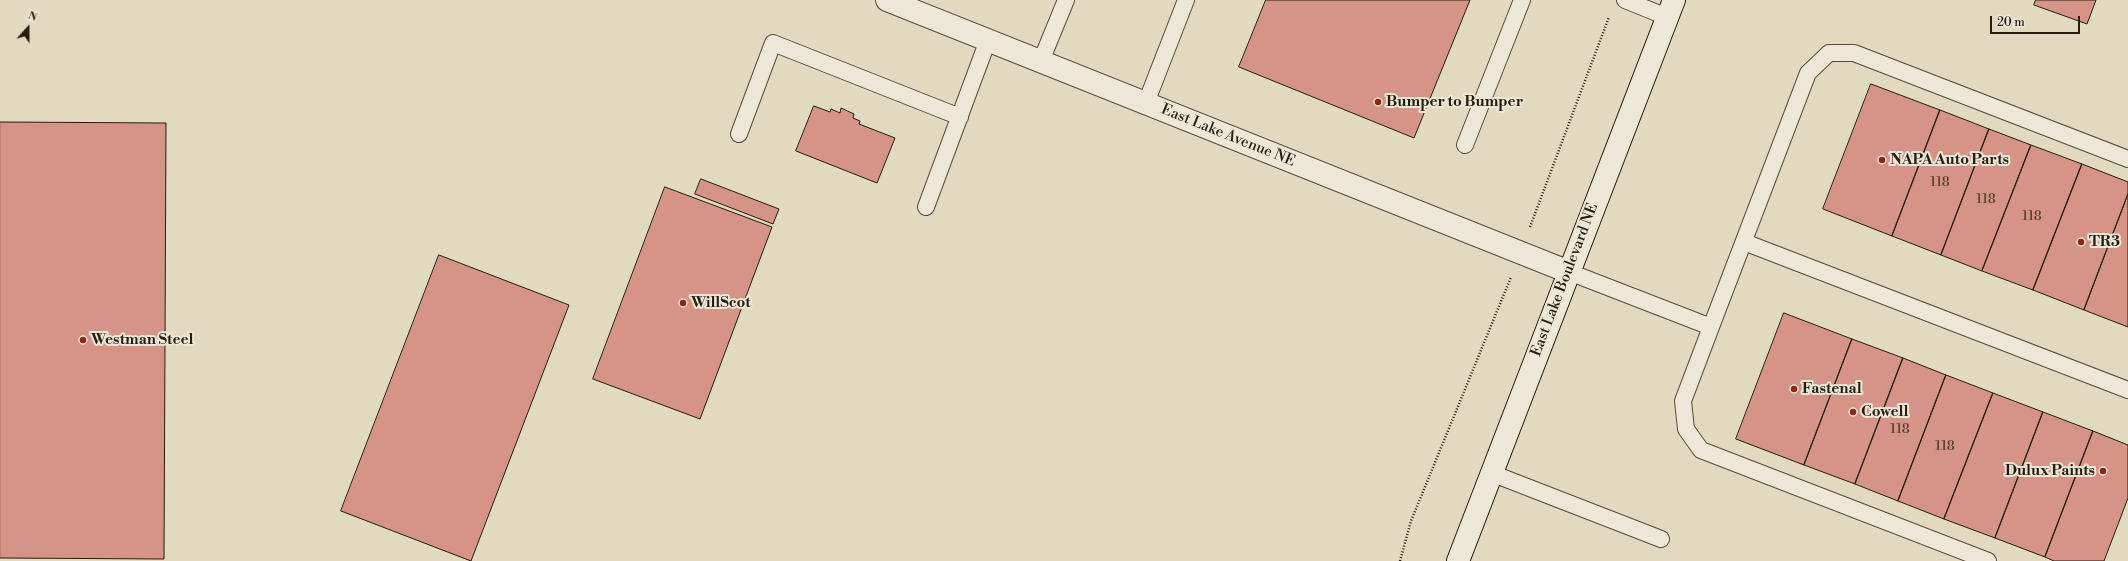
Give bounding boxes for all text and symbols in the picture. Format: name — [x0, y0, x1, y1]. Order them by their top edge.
north arrow — [8, 8, 48, 48]
scale bar — [1992, 8, 2082, 34]
text: N — [26, 9, 39, 25]
text: 20 m — [1997, 15, 2025, 30]
place label: Bumper to Bumper — [1386, 93, 1523, 111]
marker: Bumper to Bumper — [1373, 97, 1383, 107]
street label: East Lake Avenue NE — [1158, 101, 1298, 171]
place label: NAPA Auto Parts — [1890, 151, 2009, 169]
marker: NAPA Auto Parts — [1877, 155, 1887, 165]
house number: 118 — [1930, 175, 1950, 191]
house number: 118 — [1976, 192, 1996, 208]
street label: East Lake Boulevard NE — [1527, 201, 1603, 359]
house number: 118 — [2022, 209, 2042, 225]
place label: TR3 — [2089, 233, 2120, 251]
marker: TR3 — [2076, 237, 2086, 247]
place label: WillScot — [691, 294, 751, 312]
marker: WillScot — [678, 298, 688, 308]
place label: Westman Steel — [91, 331, 193, 349]
marker: Westman Steel — [78, 335, 88, 345]
place label: Fastenal — [1802, 380, 1862, 398]
marker: Fastenal — [1789, 384, 1799, 394]
place label: Cowell — [1861, 403, 1908, 421]
marker: Cowell — [1848, 407, 1858, 417]
house number: 118 — [1890, 422, 1910, 438]
house number: 118 — [1935, 439, 1955, 455]
place label: Dulux Paints — [2005, 462, 2095, 480]
marker: Dulux Paints — [2098, 466, 2108, 476]

